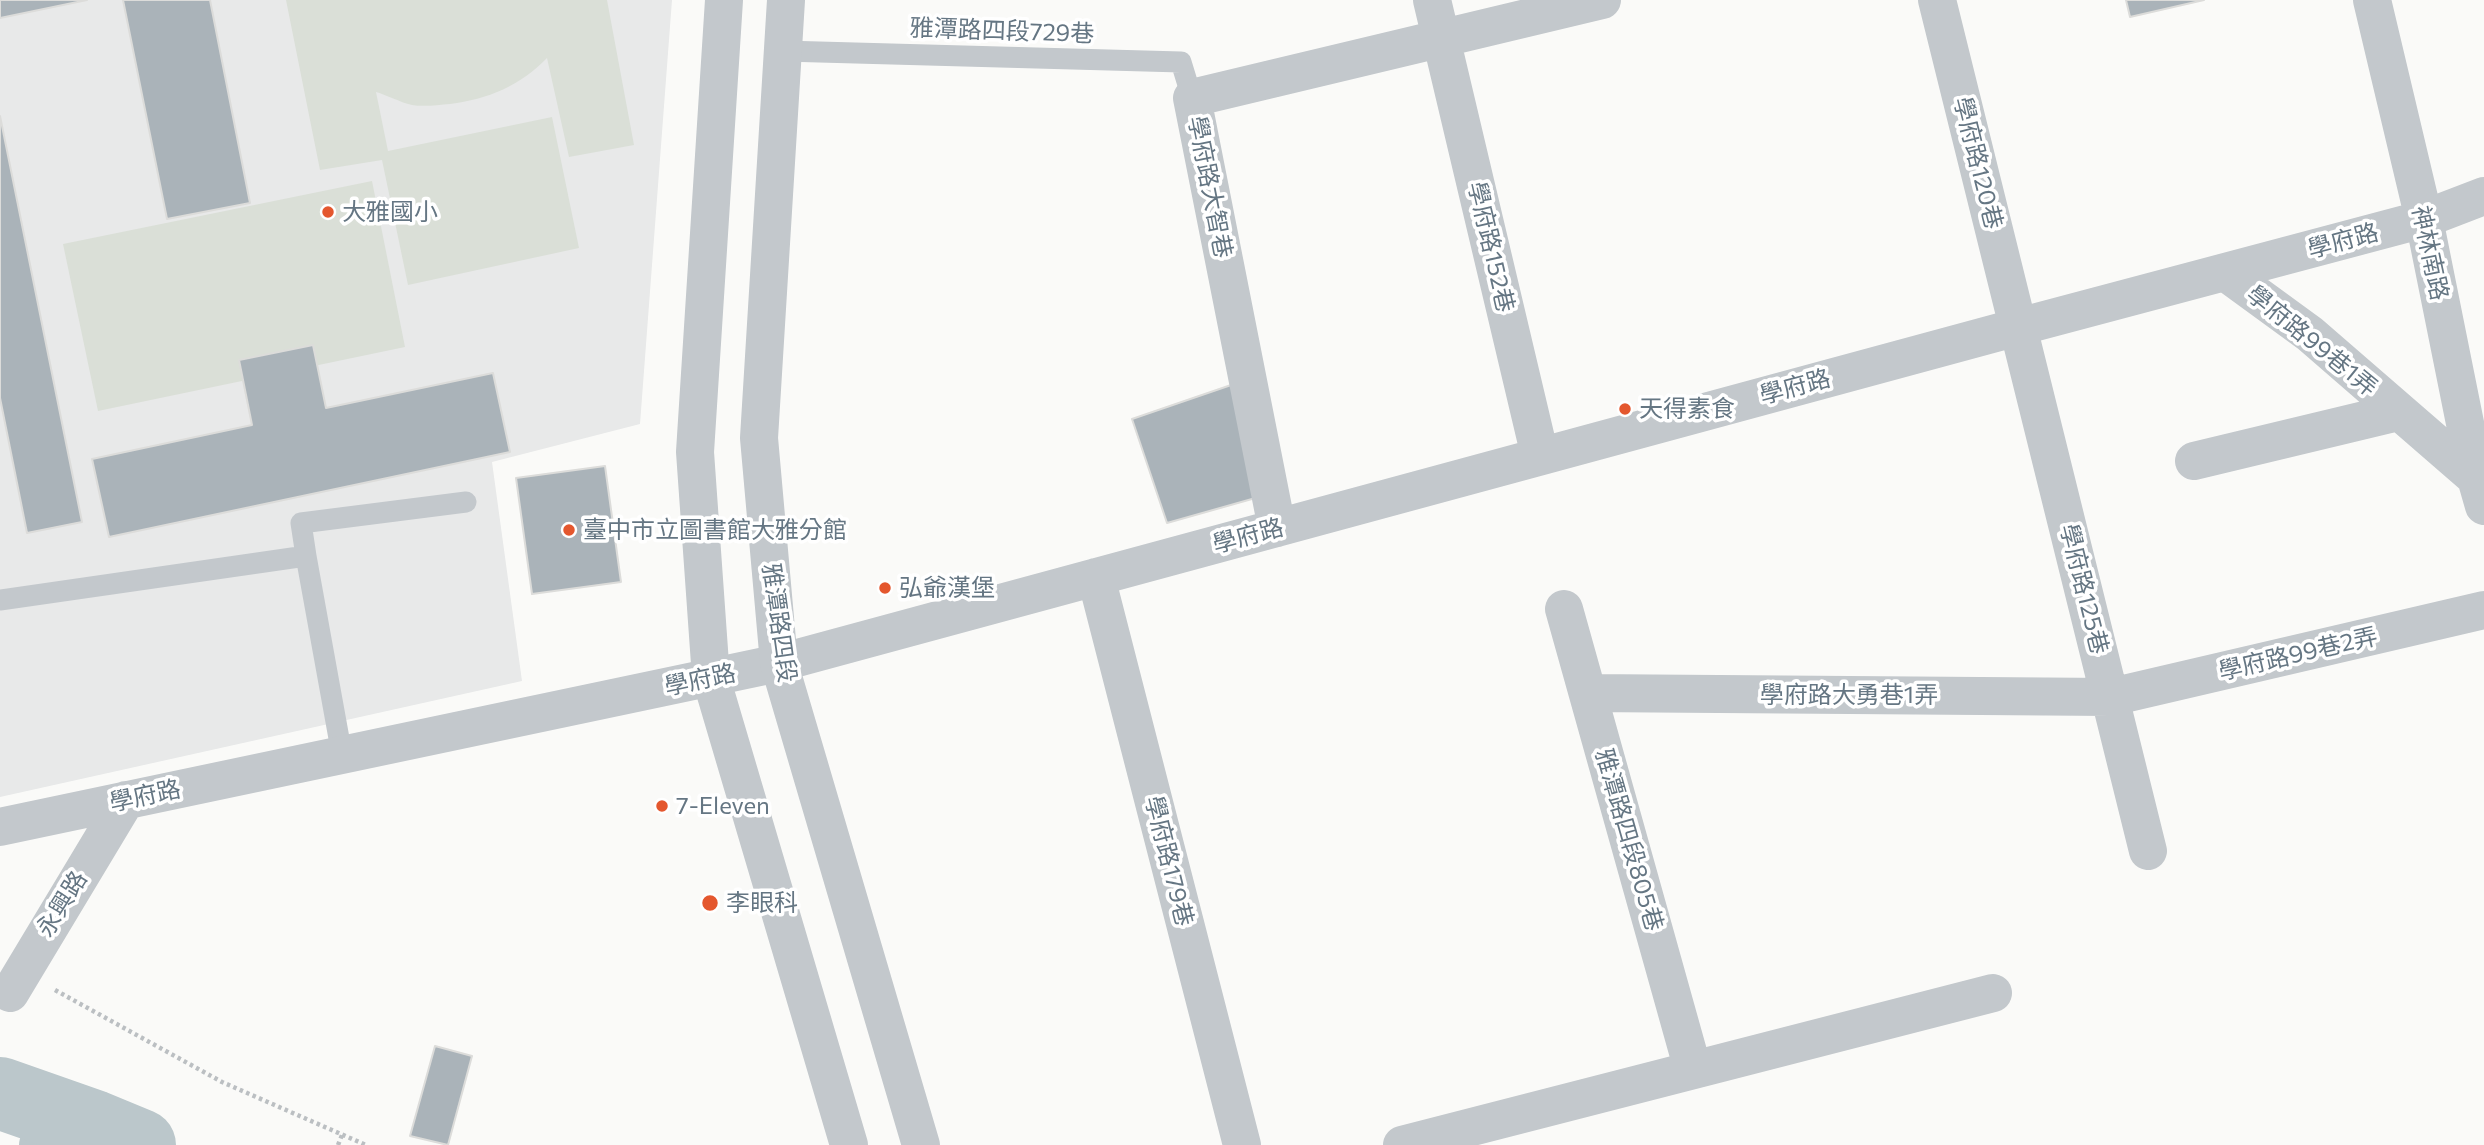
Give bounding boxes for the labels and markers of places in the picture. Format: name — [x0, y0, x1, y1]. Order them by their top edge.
place label: 大雅國小 — [342, 198, 438, 226]
marker: 大雅國小 — [320, 204, 336, 220]
place label: 天得素食 — [1639, 395, 1735, 423]
marker: 天得素食 — [1617, 401, 1633, 417]
place label: 臺中市立圖書館大雅分館 — [583, 516, 847, 544]
marker: 臺中市立圖書館大雅分館 — [561, 522, 577, 538]
place label: 弘爺漢堡 — [899, 574, 995, 602]
marker: 弘爺漢堡 — [877, 580, 893, 596]
place label: 7-Eleven — [676, 792, 770, 820]
marker: 7-Eleven — [654, 798, 670, 814]
place label: 李眼科 — [726, 889, 798, 917]
marker: 李眼科 — [700, 893, 720, 913]

